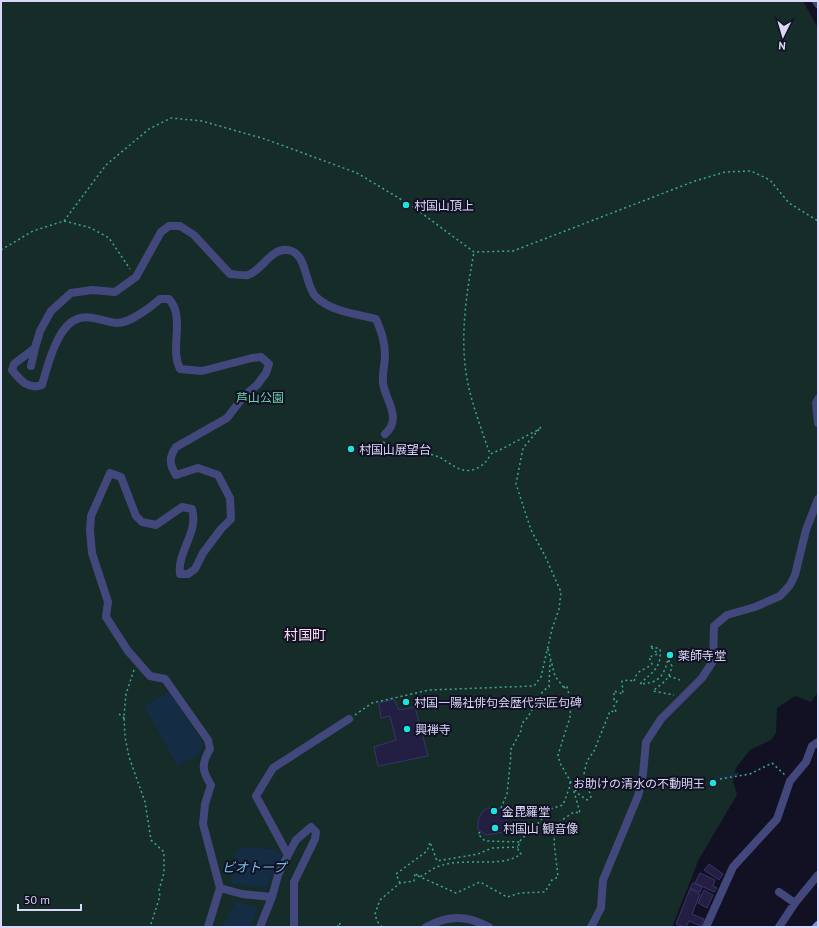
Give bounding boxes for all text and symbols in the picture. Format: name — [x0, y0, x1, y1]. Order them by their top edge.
north arrow — [763, 16, 803, 56]
text: N — [778, 39, 786, 53]
place label: 村国山頂上 — [414, 198, 474, 213]
marker: 村国山頂上 — [401, 200, 411, 210]
park label: 芦山公園 — [236, 390, 284, 405]
place label: 村国山展望台 — [359, 442, 431, 457]
marker: 村国山展望台 — [346, 444, 356, 454]
district label: 村国町 — [284, 626, 326, 644]
place label: 薬師寺堂 — [678, 648, 726, 663]
marker: 薬師寺堂 — [665, 650, 675, 660]
place label: 村国一陽社俳句会歴代宗匠句碑 — [414, 695, 582, 710]
marker: 村国一陽社俳句会歴代宗匠句碑 — [401, 697, 411, 707]
place label: 興禅寺 — [415, 722, 451, 737]
marker: 興禅寺 — [402, 724, 412, 734]
place label: お助けの清水の不動明王 — [573, 776, 705, 791]
marker: お助けの清水の不動明王 — [708, 778, 718, 788]
place label: 金毘羅堂 — [502, 804, 550, 819]
marker: 金毘羅堂 — [489, 806, 499, 816]
place label: 村国山 観音像 — [503, 821, 578, 836]
marker: 村国山 観音像 — [490, 823, 500, 833]
water label: ビオトープ — [222, 859, 289, 876]
scale bar — [18, 886, 81, 912]
text: 50 m — [24, 892, 50, 907]

